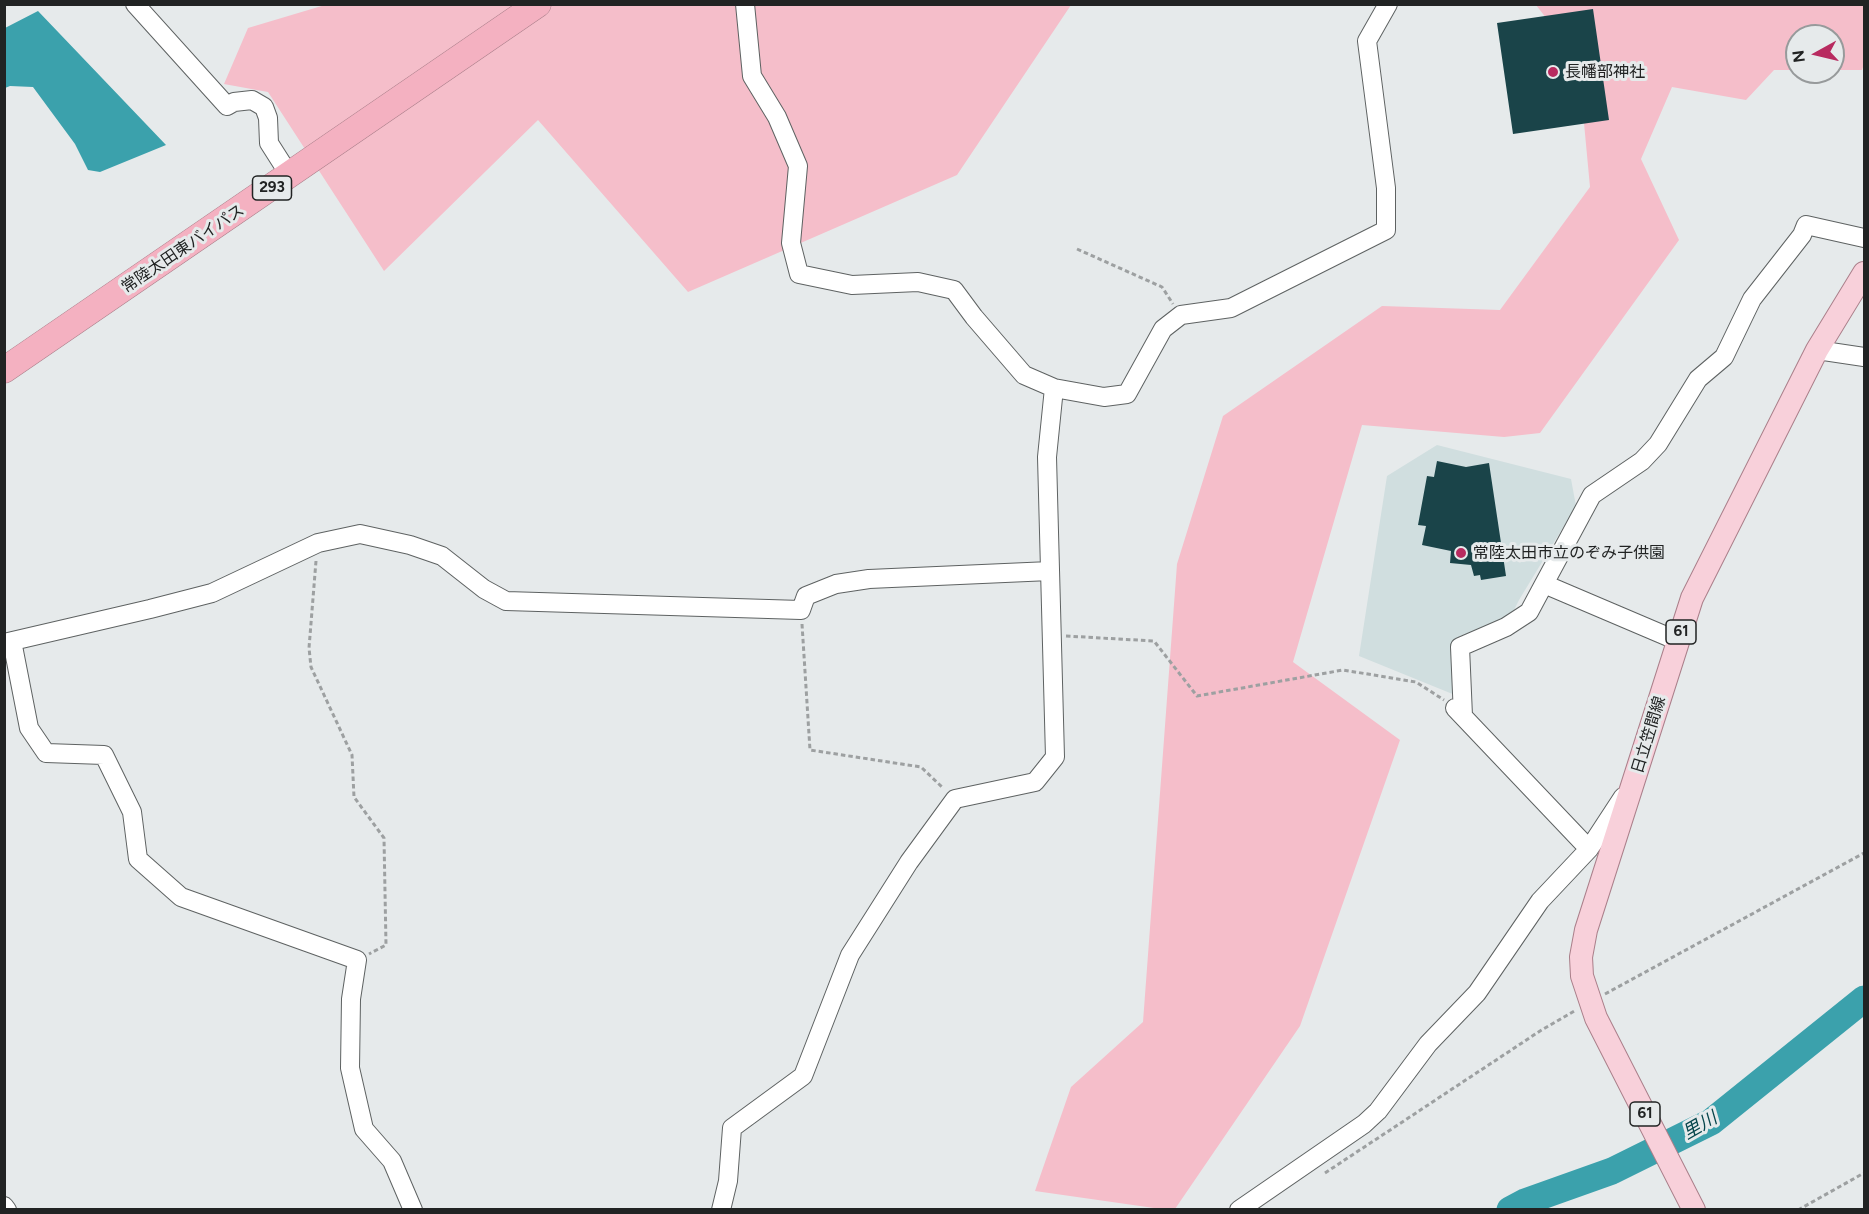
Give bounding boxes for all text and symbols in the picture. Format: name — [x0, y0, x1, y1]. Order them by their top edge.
north arrow — [1785, 24, 1845, 84]
text: N — [1788, 49, 1809, 64]
place label: 長幡部神社 — [1565, 62, 1645, 82]
marker: 長幡部神社 — [1546, 65, 1560, 79]
road number: 293 — [252, 176, 292, 200]
street label: 常陸太田東バイパス — [118, 201, 248, 297]
place label: 常陸太田市立のぞみ子供園 — [1473, 543, 1665, 563]
marker: 常陸太田市立のぞみ子供園 — [1454, 546, 1468, 560]
road number: 61 — [1666, 620, 1696, 644]
street label: 日立笠間線 — [1628, 694, 1670, 776]
road number: 61 — [1630, 1102, 1660, 1126]
water label: 里川 — [1679, 1108, 1721, 1144]

